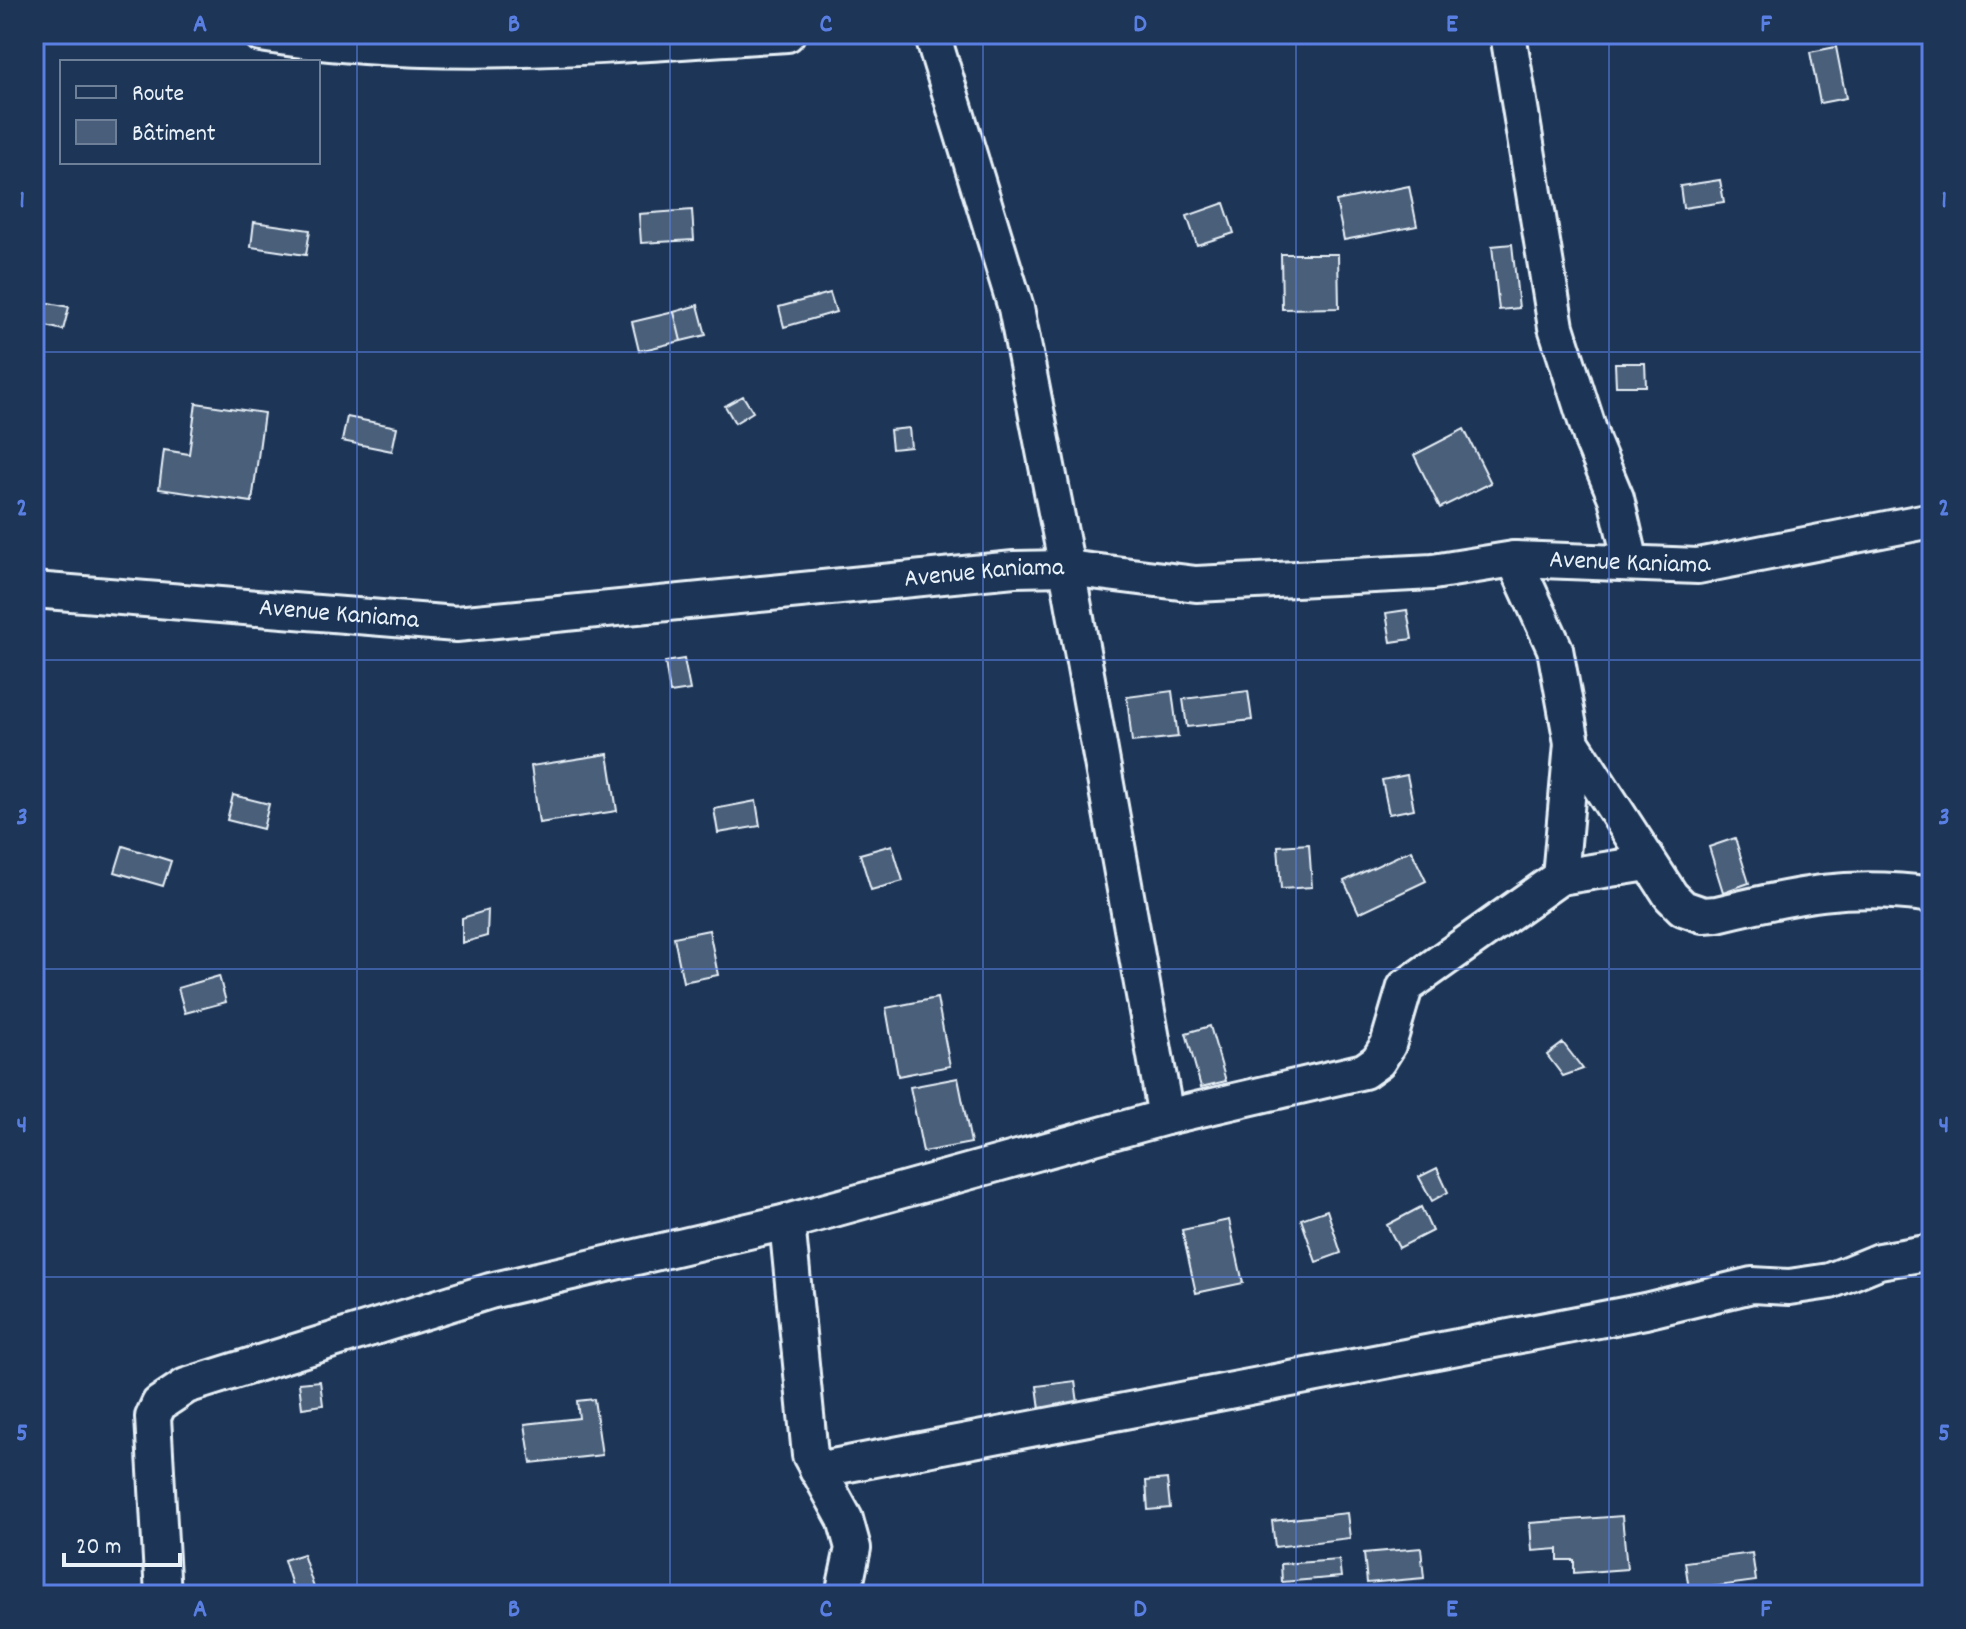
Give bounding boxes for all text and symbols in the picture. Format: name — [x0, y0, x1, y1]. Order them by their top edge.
text: A — [193, 7, 207, 44]
text: B — [508, 7, 520, 44]
text: C — [820, 7, 833, 44]
text: D — [1133, 7, 1147, 44]
text: E — [1446, 7, 1458, 44]
text: F — [1760, 7, 1772, 44]
legend — [60, 60, 320, 164]
text: Route — [132, 78, 184, 112]
text: Bâtiment — [132, 118, 216, 152]
text: 1 — [19, 183, 25, 220]
text: 1 — [1941, 183, 1947, 220]
text: 2 — [16, 491, 28, 528]
text: 2 — [1938, 491, 1950, 528]
street label: Avenue Kaniama — [1549, 542, 1714, 584]
street label: Avenue Kaniama — [902, 550, 1065, 598]
street label: Avenue Kaniama — [258, 590, 421, 640]
text: 3 — [16, 800, 28, 837]
text: 3 — [1938, 800, 1950, 837]
text: 4 — [17, 1108, 27, 1145]
text: 4 — [1939, 1108, 1949, 1145]
text: 5 — [16, 1416, 28, 1453]
text: 5 — [1938, 1416, 1950, 1453]
scale bar — [64, 1517, 180, 1567]
text: 20 m — [76, 1531, 122, 1565]
text: A — [193, 1592, 207, 1629]
text: B — [508, 1592, 520, 1629]
text: C — [820, 1592, 833, 1629]
text: D — [1133, 1592, 1147, 1629]
text: E — [1446, 1592, 1458, 1629]
text: F — [1760, 1592, 1772, 1629]

